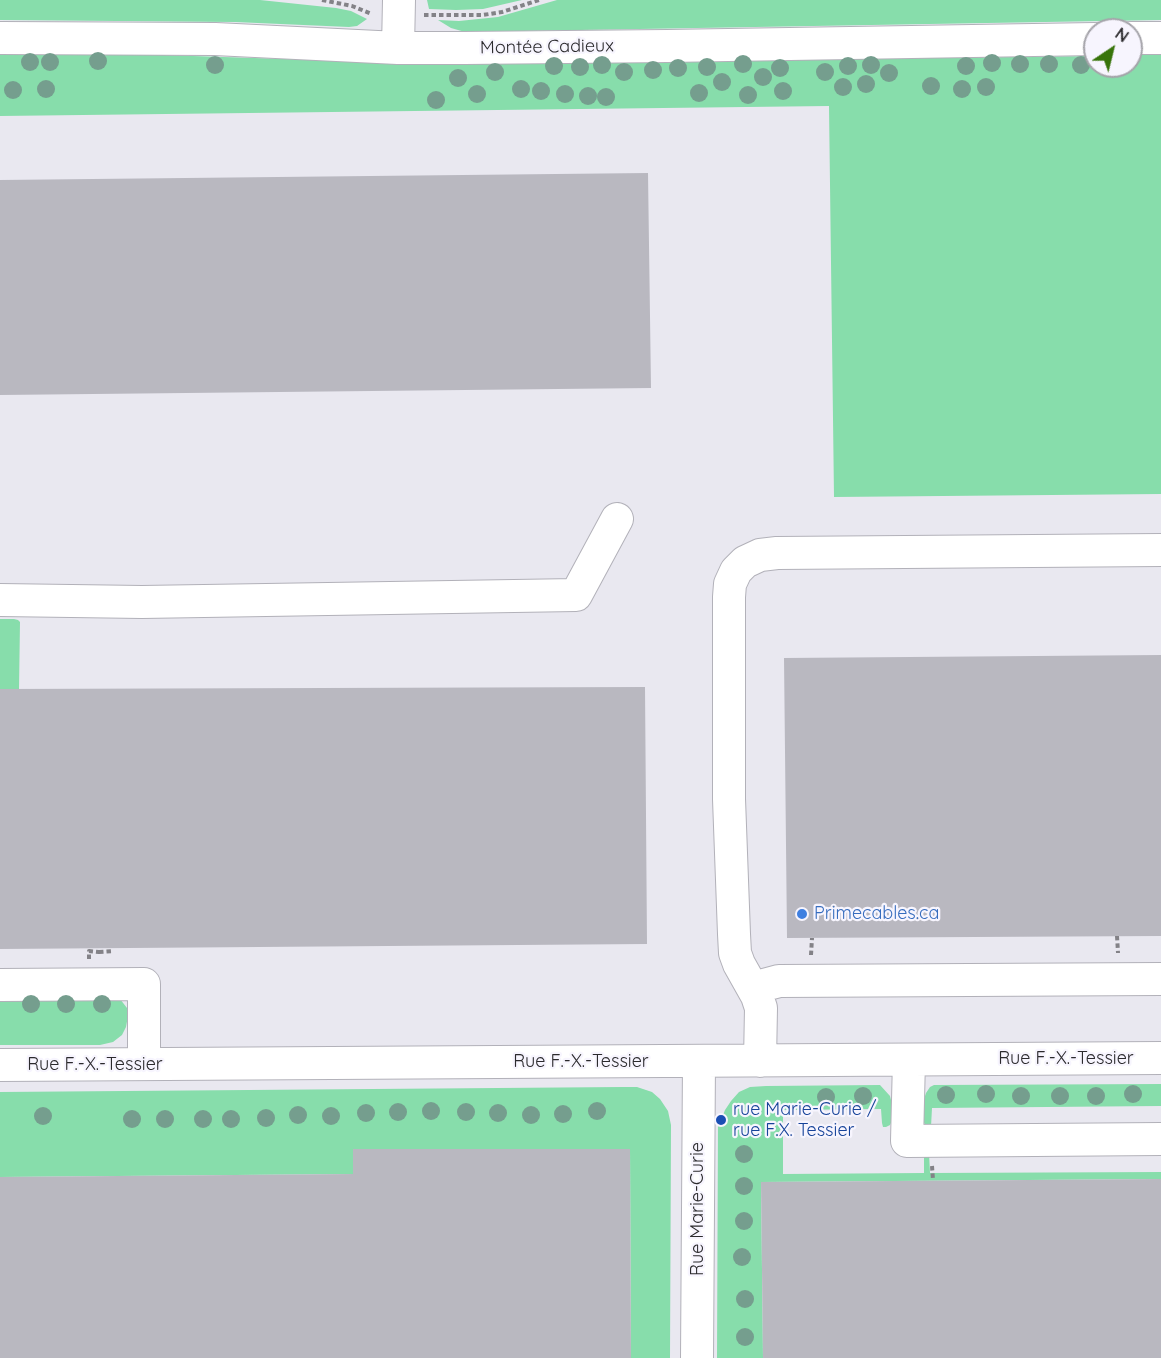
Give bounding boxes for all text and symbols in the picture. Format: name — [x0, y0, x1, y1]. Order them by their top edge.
north arrow — [1083, 18, 1143, 78]
text: N — [1112, 23, 1133, 46]
street label: Montée Cadieux — [480, 35, 614, 59]
place label: Primecables.ca — [814, 903, 939, 925]
marker: Primecables.ca — [795, 907, 809, 921]
street label: Rue F.-X.-Tessier — [998, 1048, 1134, 1070]
street label: Rue F.-X.-Tessier — [513, 1051, 649, 1073]
street label: Rue F.-X.-Tessier — [27, 1054, 163, 1076]
place label: rue Marie-Curie / rue F.X. Tessier — [733, 1099, 876, 1142]
marker: rue Marie-Curie / rue F.X. Tessier — [714, 1113, 728, 1127]
street label: Rue Marie-Curie — [687, 1142, 709, 1276]

